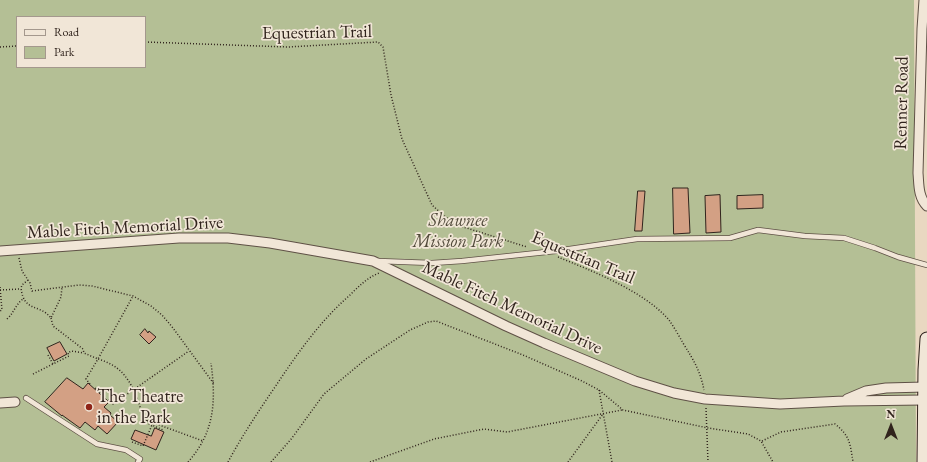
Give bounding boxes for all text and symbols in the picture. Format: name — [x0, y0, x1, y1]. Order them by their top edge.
legend — [16, 16, 146, 68]
street label: Equestrian Trail — [262, 21, 372, 45]
text: Road — [54, 24, 79, 40]
text: Park — [54, 44, 74, 60]
street label: Renner Road — [890, 56, 914, 150]
park label: Shawnee Mission Park — [413, 210, 503, 252]
street label: Mable Fitch Memorial Drive — [26, 212, 224, 244]
street label: Equestrian Trail — [528, 227, 638, 289]
street label: Mable Fitch Memorial Drive — [419, 257, 605, 359]
place label: The Theatre in the Park — [97, 386, 183, 428]
marker: The Theatre in the Park — [84, 402, 94, 412]
north arrow — [871, 406, 911, 446]
text: N — [887, 407, 895, 421]

